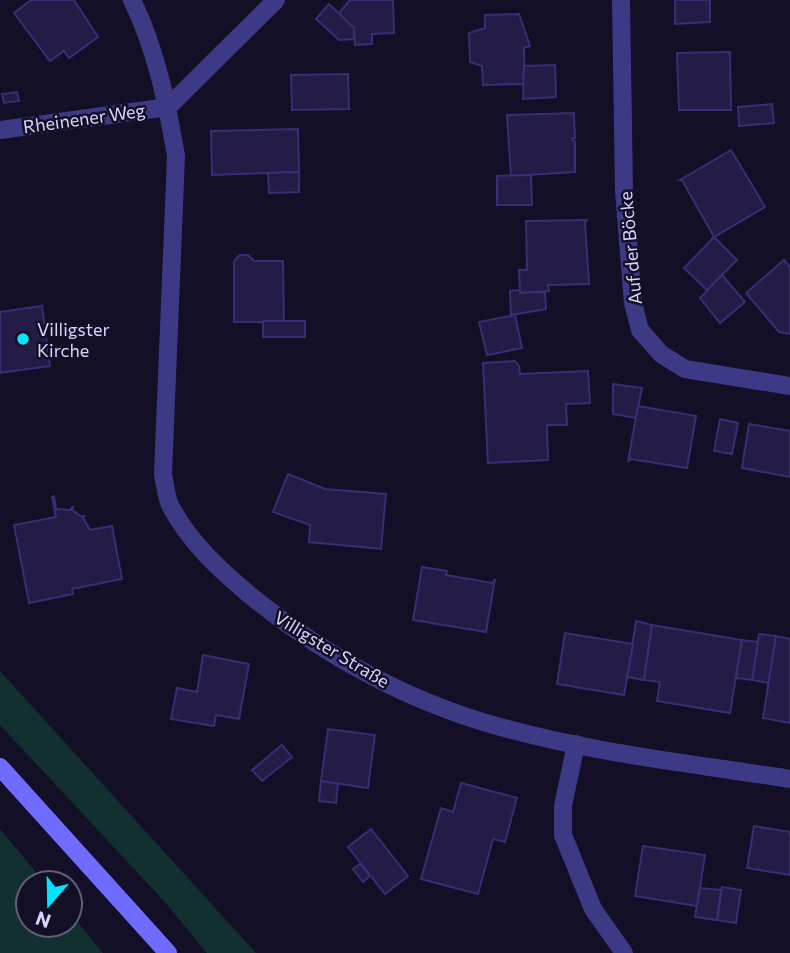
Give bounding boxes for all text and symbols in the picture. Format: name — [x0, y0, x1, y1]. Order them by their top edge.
street label: Rheinener Weg — [22, 99, 147, 137]
street label: Auf der Böcke — [614, 191, 646, 305]
place label: Villigster Kirche — [37, 318, 110, 361]
marker: Villigster Kirche — [15, 331, 31, 347]
street label: Villigster Straße — [270, 606, 394, 692]
north arrow — [14, 869, 84, 939]
text: N — [32, 907, 54, 934]

